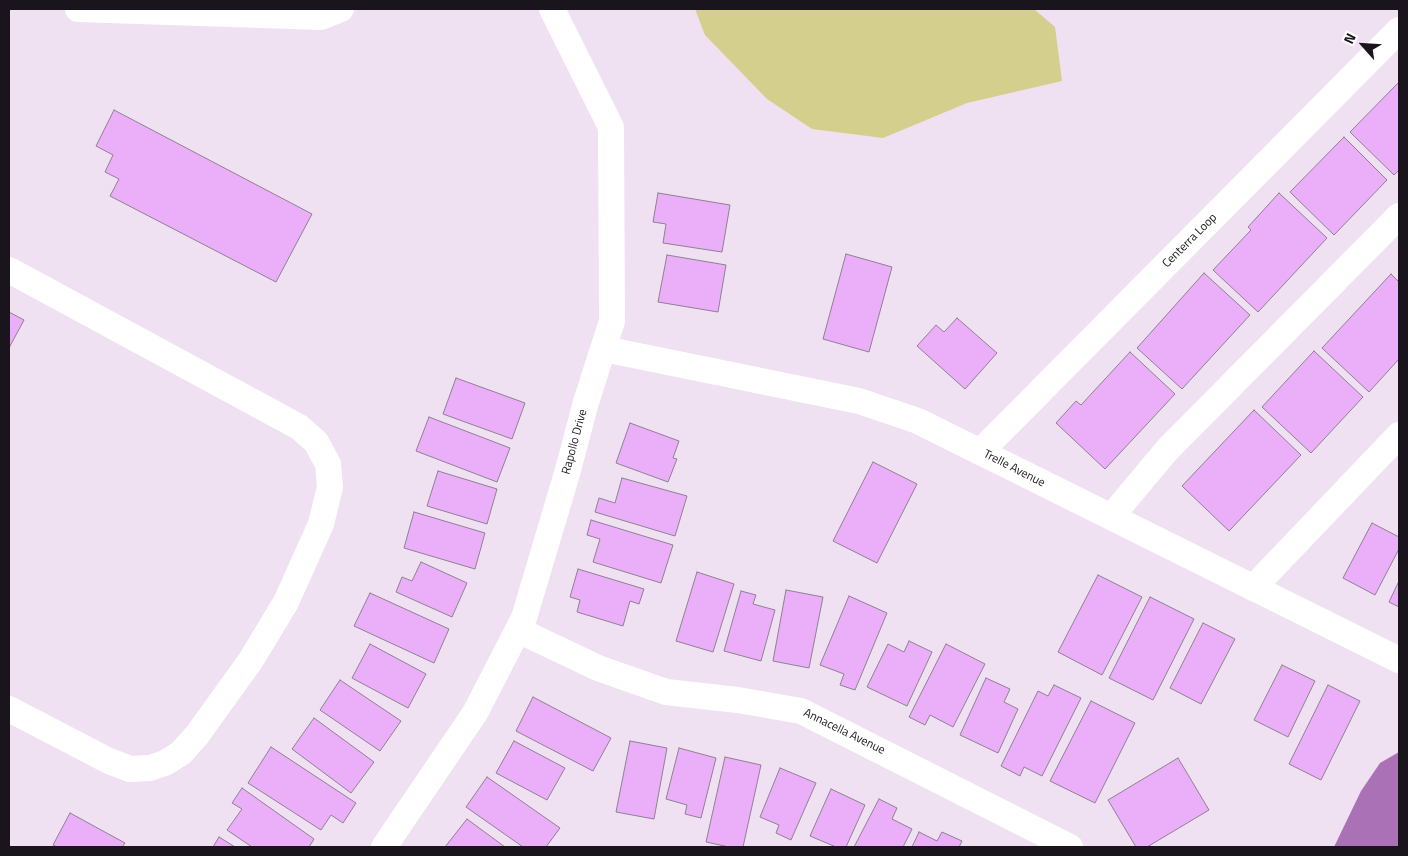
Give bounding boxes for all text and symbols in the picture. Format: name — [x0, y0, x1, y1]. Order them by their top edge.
north arrow — [1338, 20, 1388, 70]
text: N — [1338, 29, 1361, 47]
street label: Centerra Loop — [1160, 211, 1220, 271]
street label: Rapollo Drive — [559, 408, 591, 476]
street label: Trelle Avenue — [981, 447, 1047, 491]
street label: Annacella Avenue — [801, 706, 887, 758]

